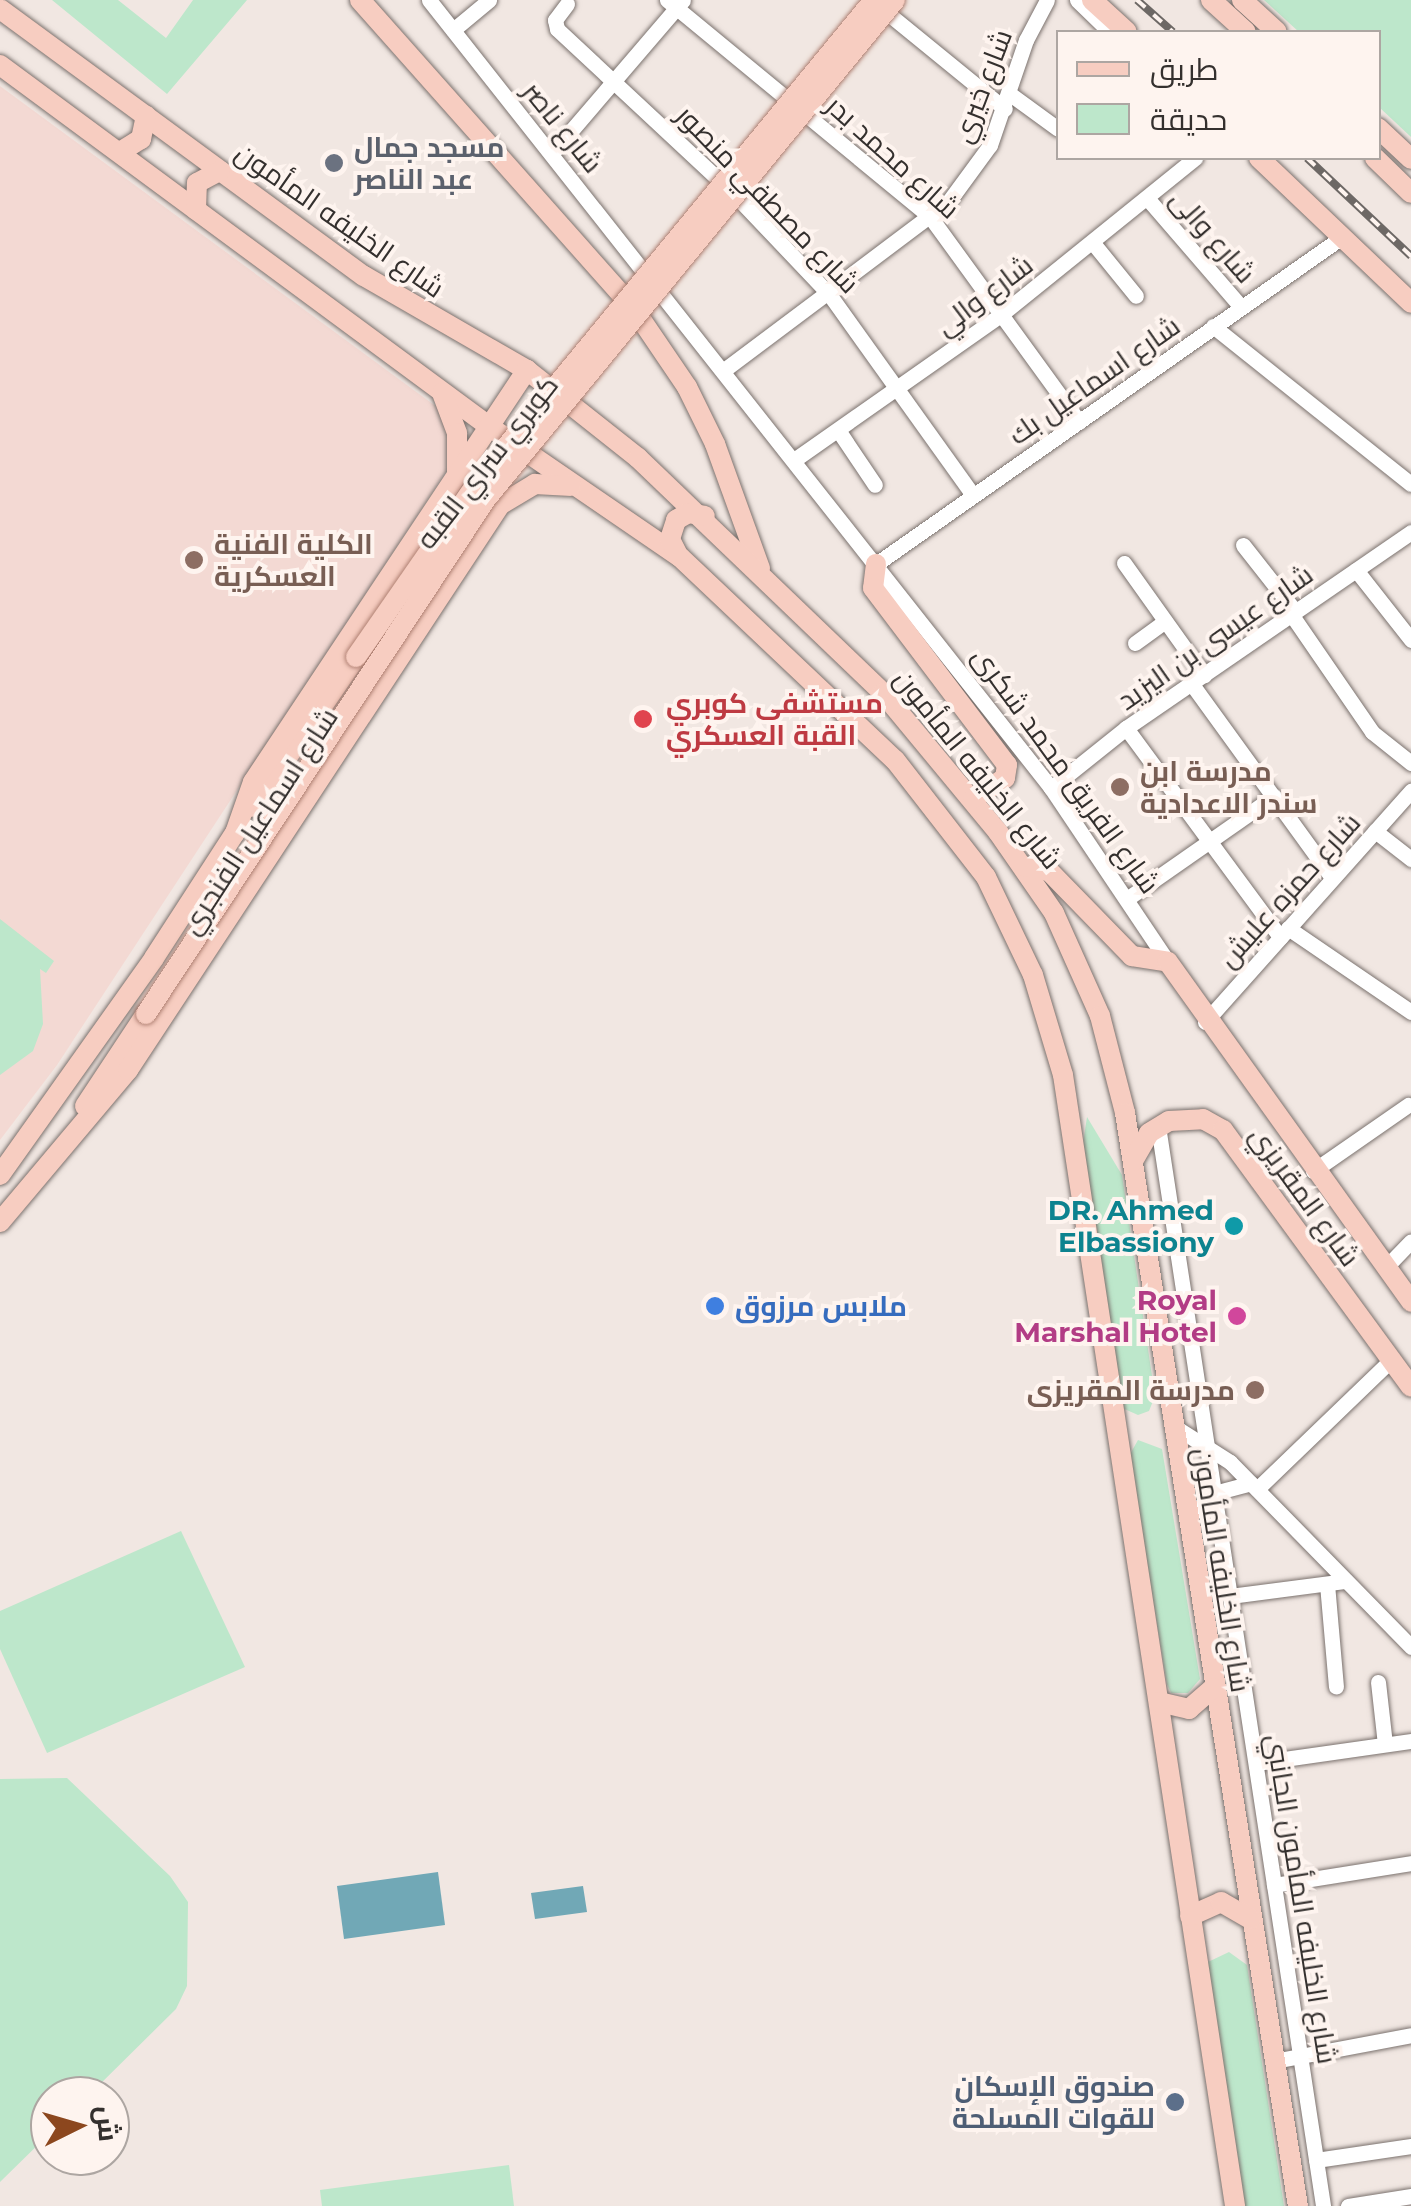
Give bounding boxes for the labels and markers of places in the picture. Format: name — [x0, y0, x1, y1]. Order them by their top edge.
place label: مسجد جمال عبد الناصر — [354, 130, 504, 196]
marker: مسجد جمال عبد الناصر — [323, 152, 345, 174]
place label: الكلية الفنية العسكرية — [214, 527, 373, 593]
marker: الكلية الفنية العسكرية — [183, 549, 205, 571]
place label: مستشفى كوبري القبة العسكري — [666, 686, 883, 752]
marker: مستشفى كوبري القبة العسكري — [630, 706, 656, 732]
place label: مدرسة ابن سندر الاعدادية — [1140, 754, 1317, 820]
marker: مدرسة ابن سندر الاعدادية — [1109, 776, 1131, 798]
place label: DR. Ahmed Elbassiony — [1048, 1193, 1214, 1259]
marker: DR. Ahmed Elbassiony — [1223, 1215, 1245, 1237]
place label: Royal Marshal Hotel — [1014, 1283, 1217, 1349]
place label: ملابس مرزوق — [735, 1289, 907, 1323]
marker: ملابس مرزوق — [704, 1295, 726, 1317]
marker: Royal Marshal Hotel — [1226, 1305, 1248, 1327]
place label: مدرسة المقريزى — [1027, 1373, 1235, 1407]
marker: مدرسة المقريزى — [1244, 1379, 1266, 1401]
place label: صندوق الإسكان للقوات المسلحة — [952, 2069, 1155, 2135]
marker: صندوق الإسكان للقوات المسلحة — [1164, 2091, 1186, 2113]

